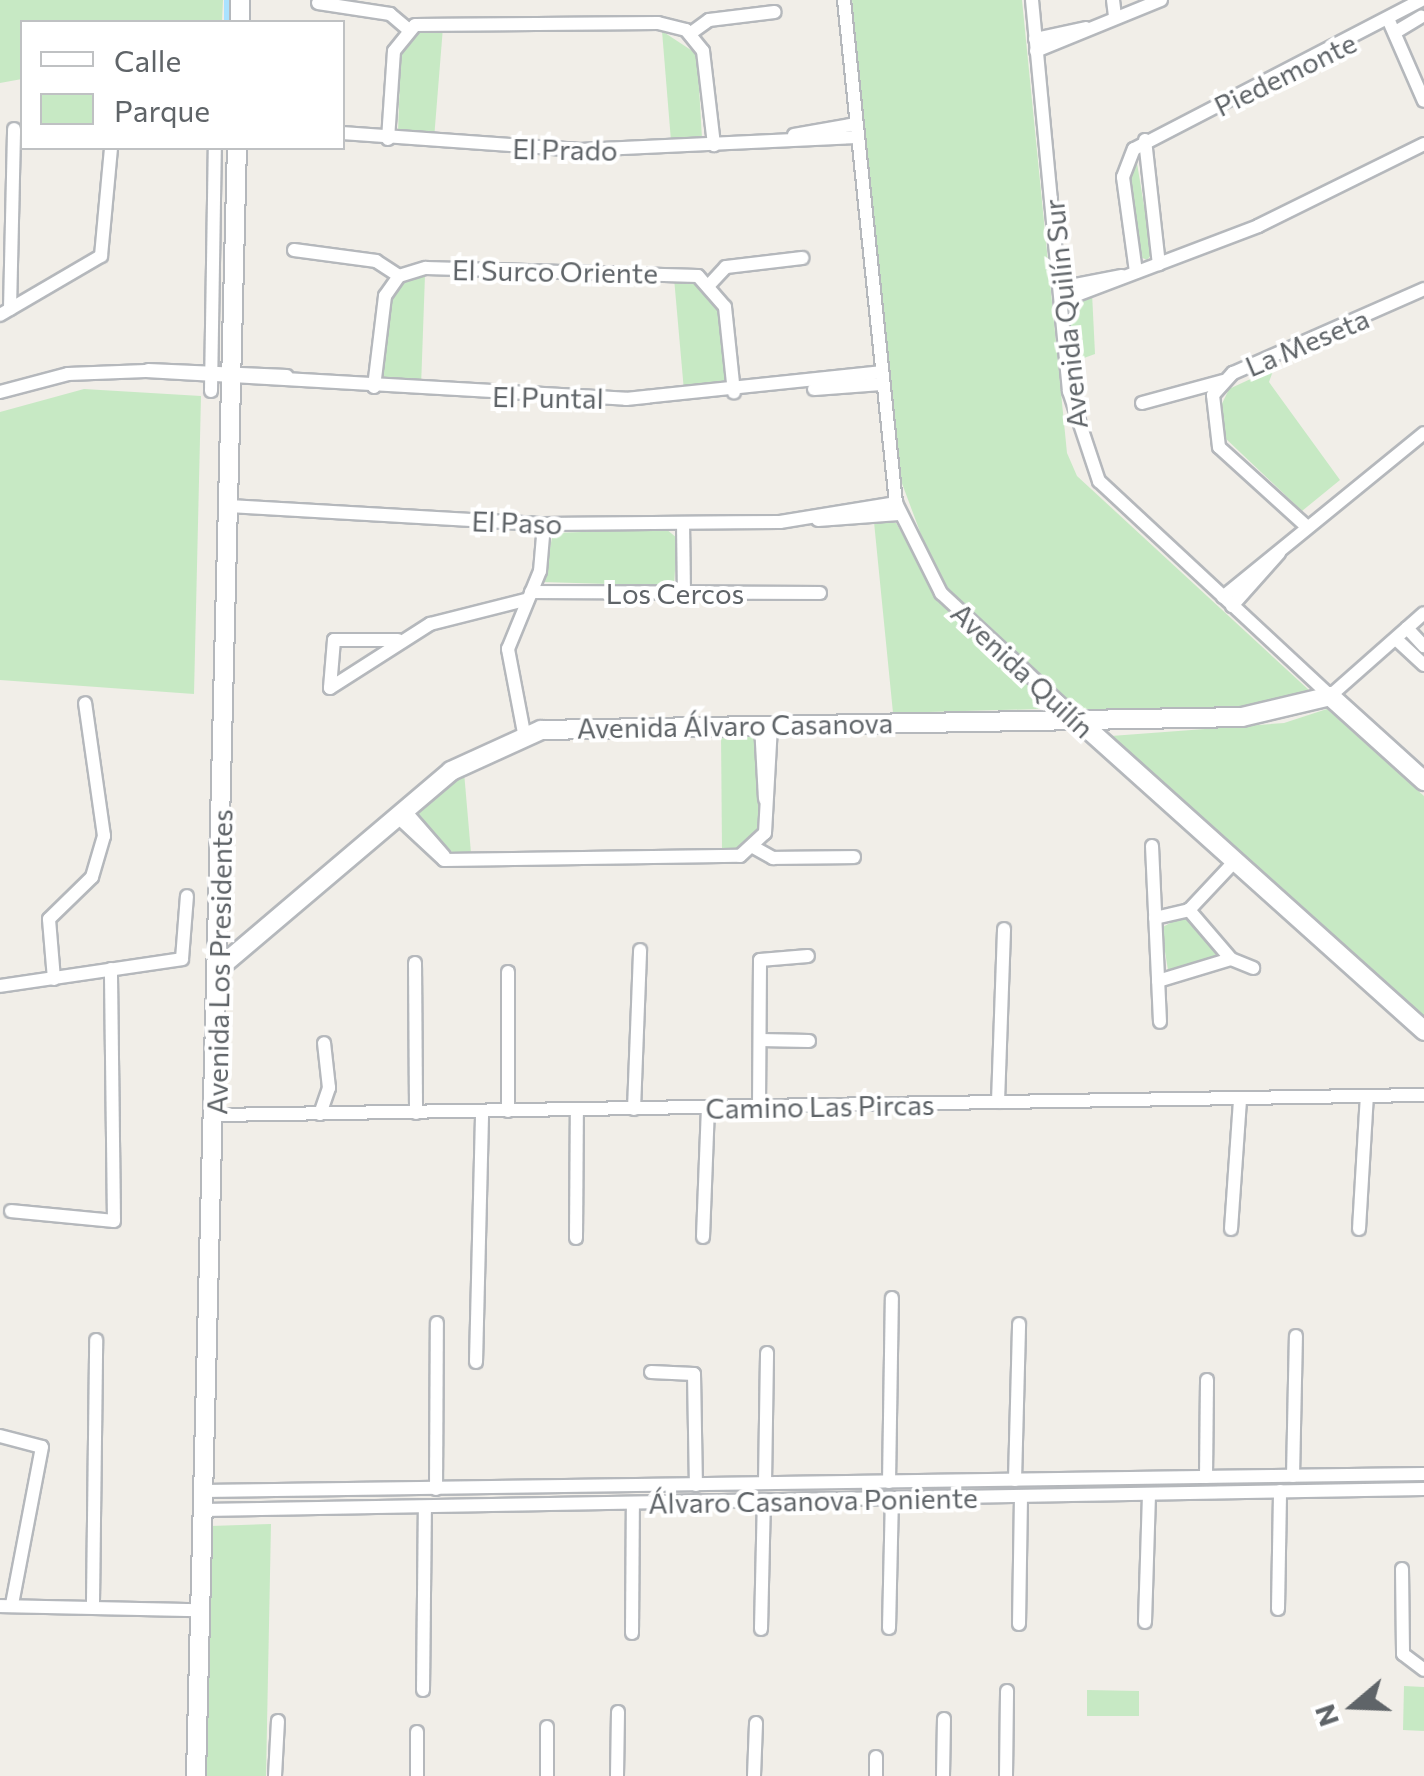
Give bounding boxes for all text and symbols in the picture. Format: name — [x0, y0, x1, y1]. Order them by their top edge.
legend — [20, 20, 345, 150]
street label: Piedemonte — [1209, 25, 1361, 123]
text: Calle — [114, 41, 181, 78]
text: Parque — [114, 91, 210, 128]
street label: El Prado — [512, 131, 618, 167]
street label: Avenida Quilín Sur — [1036, 197, 1094, 431]
street label: El Surco Oriente — [452, 252, 658, 290]
street label: La Meseta — [1240, 301, 1374, 383]
street label: El Puntal — [492, 379, 604, 415]
street label: El Paso — [471, 504, 563, 540]
street label: Los Cercos — [606, 576, 744, 610]
street label: Avenida Quilín — [945, 596, 1101, 744]
street label: Avenida Álvaro Casanova — [576, 705, 894, 745]
street label: Avenida Los Presidentes — [200, 809, 238, 1115]
street label: Camino Las Pircas — [705, 1087, 935, 1125]
street label: Álvaro Casanova Poniente — [648, 1480, 978, 1520]
north arrow — [1304, 1656, 1404, 1756]
text: N — [1306, 1700, 1345, 1731]

